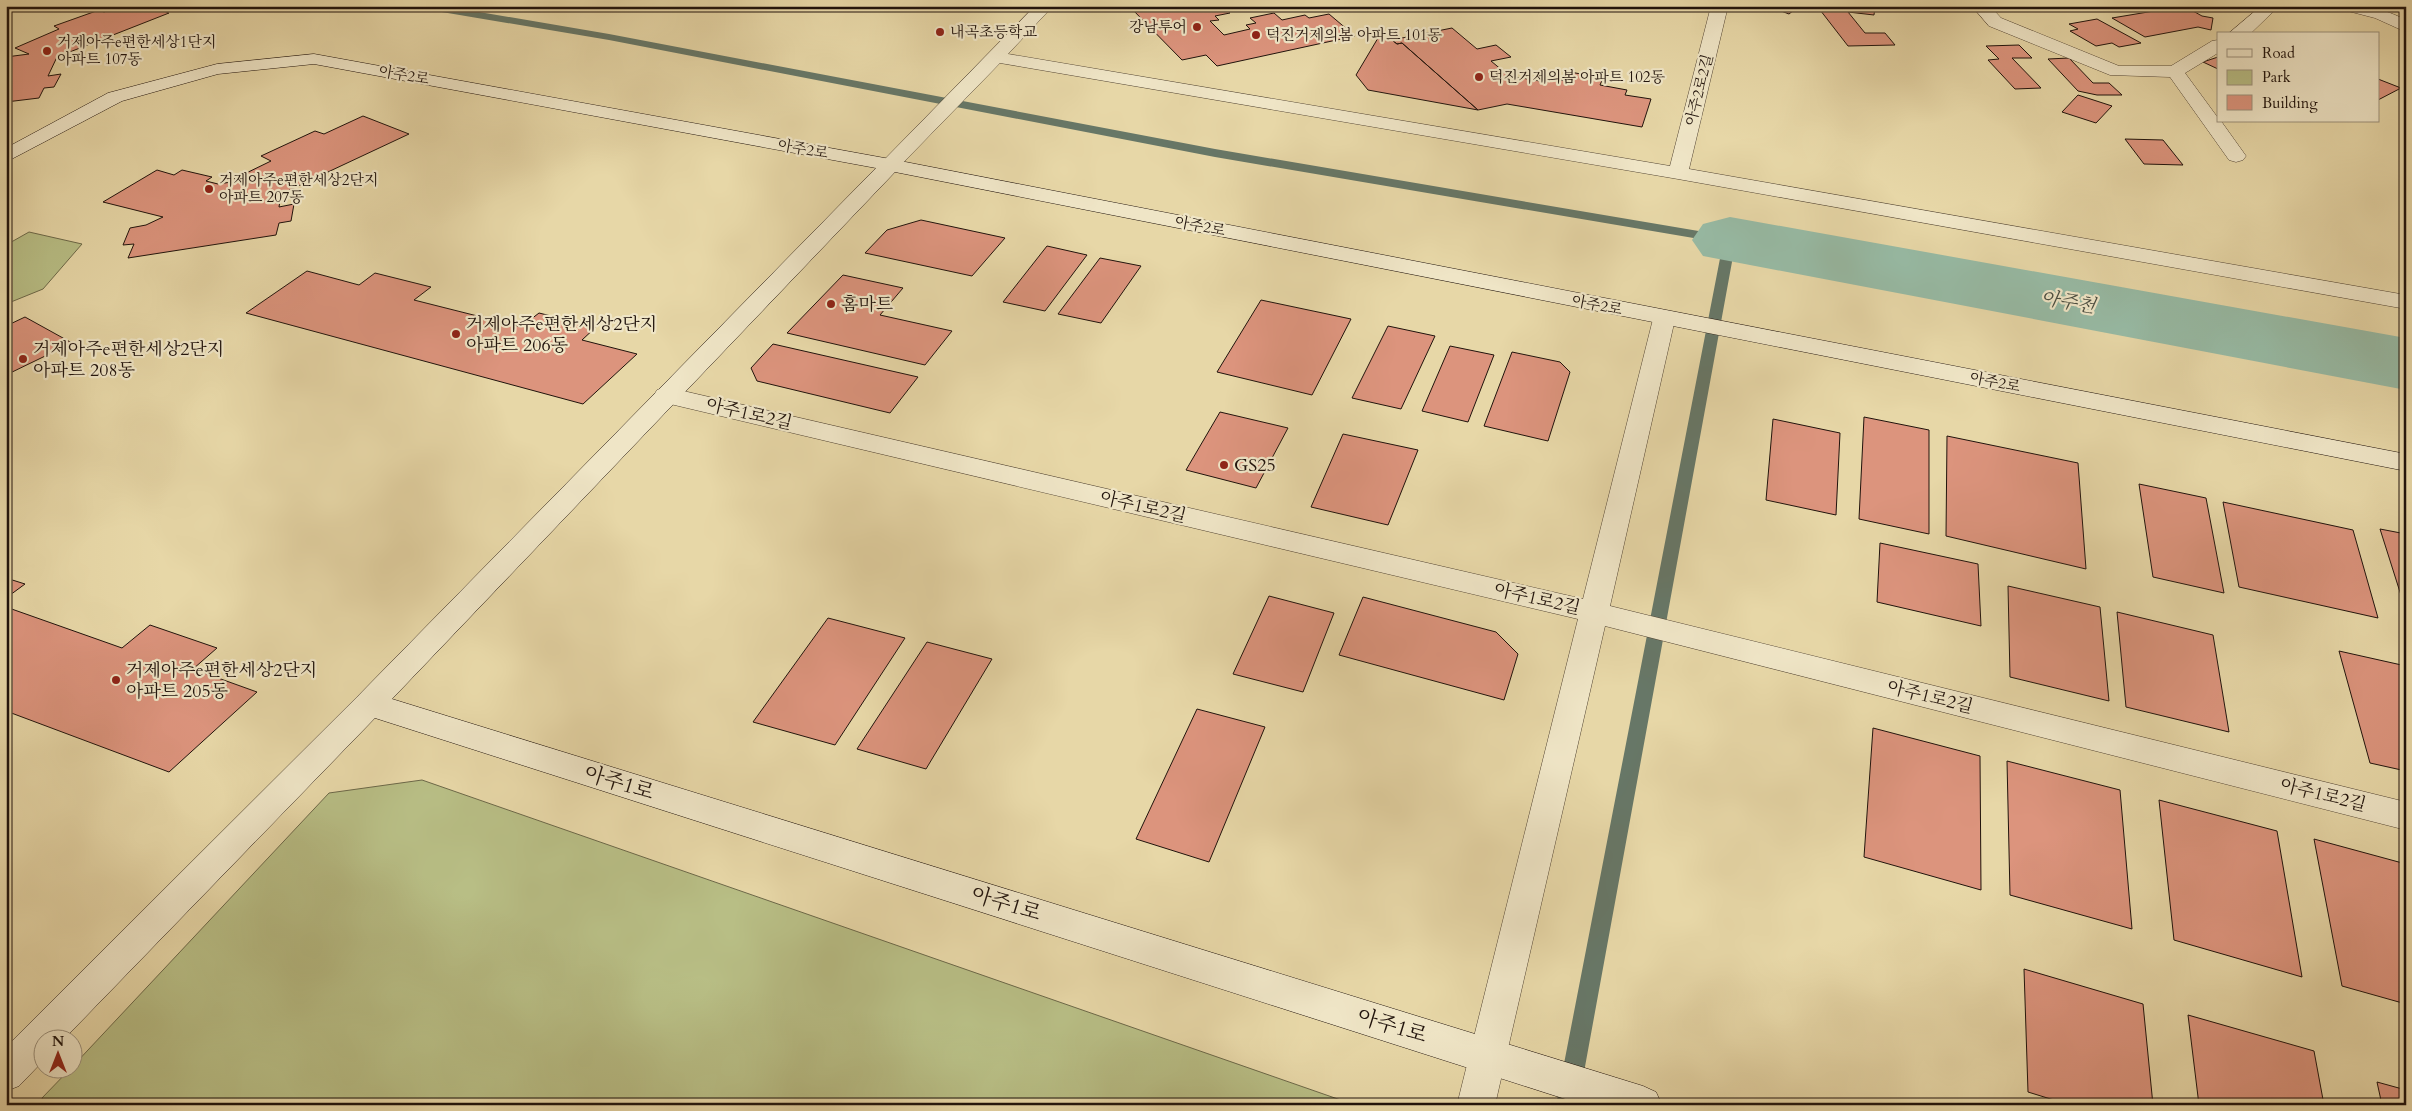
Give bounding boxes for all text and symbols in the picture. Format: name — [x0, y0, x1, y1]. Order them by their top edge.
place label: 강남투어 — [1129, 17, 1187, 37]
marker: 강남투어 — [1191, 21, 1203, 33]
place label: 내곡초등학교 — [950, 22, 1037, 42]
place label: 덕진거제의봄 아파트 101동 — [1266, 25, 1443, 45]
marker: 내곡초등학교 — [934, 26, 946, 38]
marker: 덕진거제의봄 아파트 101동 — [1250, 29, 1262, 41]
place label: 거제아주e편한세상1단지 아파트 107동 — [57, 32, 216, 69]
legend — [2217, 32, 2380, 122]
text: Road — [2262, 43, 2295, 63]
marker: 거제아주e편한세상1단지 아파트 107동 — [41, 45, 53, 57]
street label: 아주2로2길 — [1680, 52, 1718, 128]
street label: 아주2로 — [377, 61, 431, 89]
place label: 덕진거제의봄 아파트 102동 — [1489, 67, 1666, 87]
text: Park — [2262, 67, 2291, 87]
marker: 덕진거제의봄 아파트 102동 — [1473, 71, 1485, 83]
text: Building — [2262, 93, 2318, 113]
street label: 아주2로 — [776, 135, 830, 163]
place label: 거제아주e편한세상2단지 아파트 207동 — [219, 170, 378, 207]
marker: 거제아주e편한세상2단지 아파트 207동 — [203, 183, 215, 195]
street label: 아주2로 — [1173, 211, 1228, 241]
water label: 아주천 — [2039, 284, 2099, 320]
street label: 아주2로 — [1570, 290, 1625, 320]
place label: 홈마트 — [841, 292, 894, 317]
marker: 홈마트 — [825, 298, 837, 310]
place label: 거제아주e편한세상2단지 아파트 206동 — [466, 312, 657, 358]
marker: 거제아주e편한세상2단지 아파트 206동 — [450, 328, 462, 340]
place label: 거제아주e편한세상2단지 아파트 208동 — [33, 337, 224, 383]
marker: 거제아주e편한세상2단지 아파트 208동 — [17, 353, 29, 365]
street label: 아주2로 — [1968, 367, 2023, 397]
street label: 아주1로2길 — [703, 392, 795, 436]
place label: GS25 — [1234, 453, 1276, 478]
marker: GS25 — [1218, 459, 1230, 471]
street label: 아주1로2길 — [1097, 485, 1189, 529]
street label: 아주1로2길 — [1491, 577, 1583, 621]
place label: 거제아주e편한세상2단지 아파트 205동 — [126, 658, 317, 704]
marker: 거제아주e편한세상2단지 아파트 205동 — [110, 674, 122, 686]
street label: 아주1로2길 — [1884, 674, 1976, 720]
street label: 아주1로 — [581, 759, 657, 807]
street label: 아주1로2길 — [2277, 772, 2369, 818]
street label: 아주1로 — [968, 880, 1044, 928]
street label: 아주1로 — [1354, 1002, 1430, 1050]
north arrow — [32, 1028, 82, 1078]
text: N — [52, 1032, 64, 1051]

